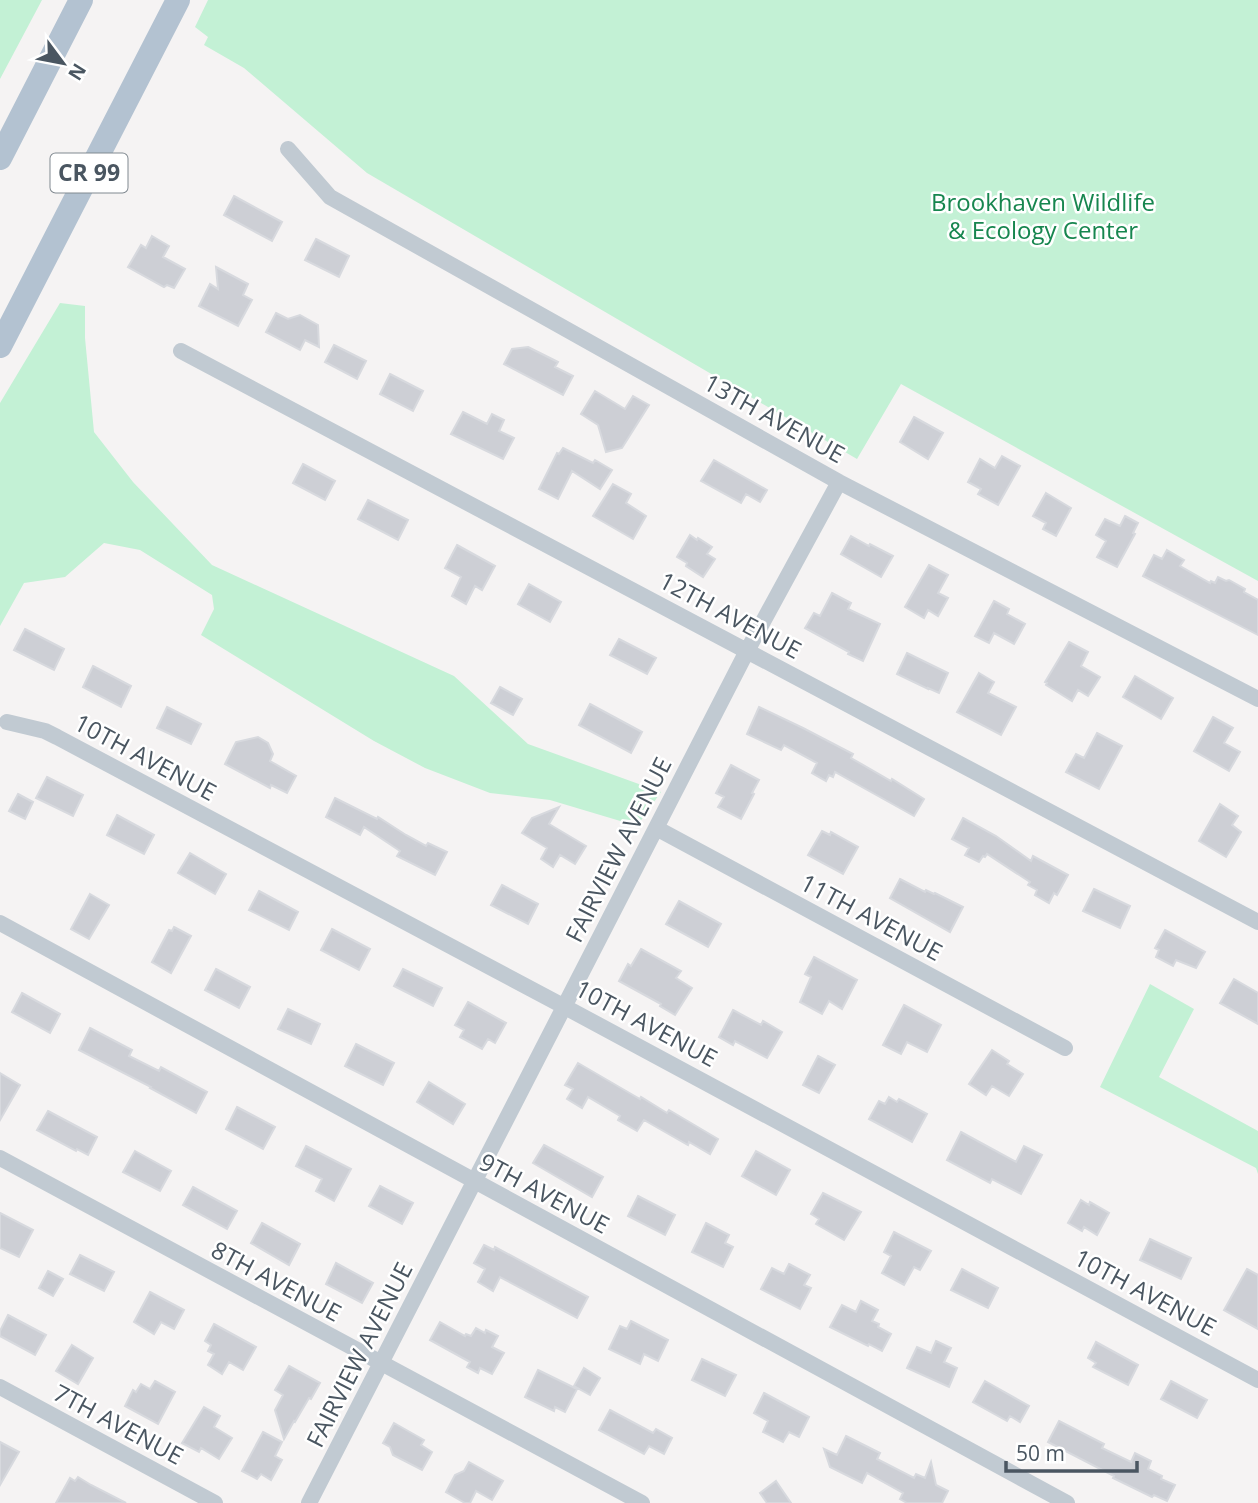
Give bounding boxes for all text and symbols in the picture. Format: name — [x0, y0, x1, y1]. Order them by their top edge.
north arrow — [28, 28, 98, 98]
text: N — [62, 59, 93, 85]
road number: CR 99 — [50, 154, 128, 192]
park label: Brookhaven Wildlife & Ecology Center — [931, 185, 1155, 246]
street label: 13TH AVENUE — [698, 365, 851, 470]
street label: 12TH AVENUE — [654, 563, 807, 666]
street label: 10TH AVENUE — [69, 705, 222, 808]
street label: FAIRVIEW AVENUE — [557, 751, 679, 947]
street label: 11TH AVENUE — [795, 865, 948, 968]
street label: 10TH AVENUE — [570, 971, 723, 1074]
street label: 9TH AVENUE — [474, 1145, 615, 1241]
street label: 8TH AVENUE — [206, 1233, 347, 1329]
street label: 10TH AVENUE — [1069, 1240, 1222, 1343]
street label: FAIRVIEW AVENUE — [298, 1256, 420, 1452]
street label: 7TH AVENUE — [48, 1376, 189, 1472]
scale bar — [1006, 1430, 1137, 1474]
text: 50 m — [1016, 1439, 1065, 1467]

